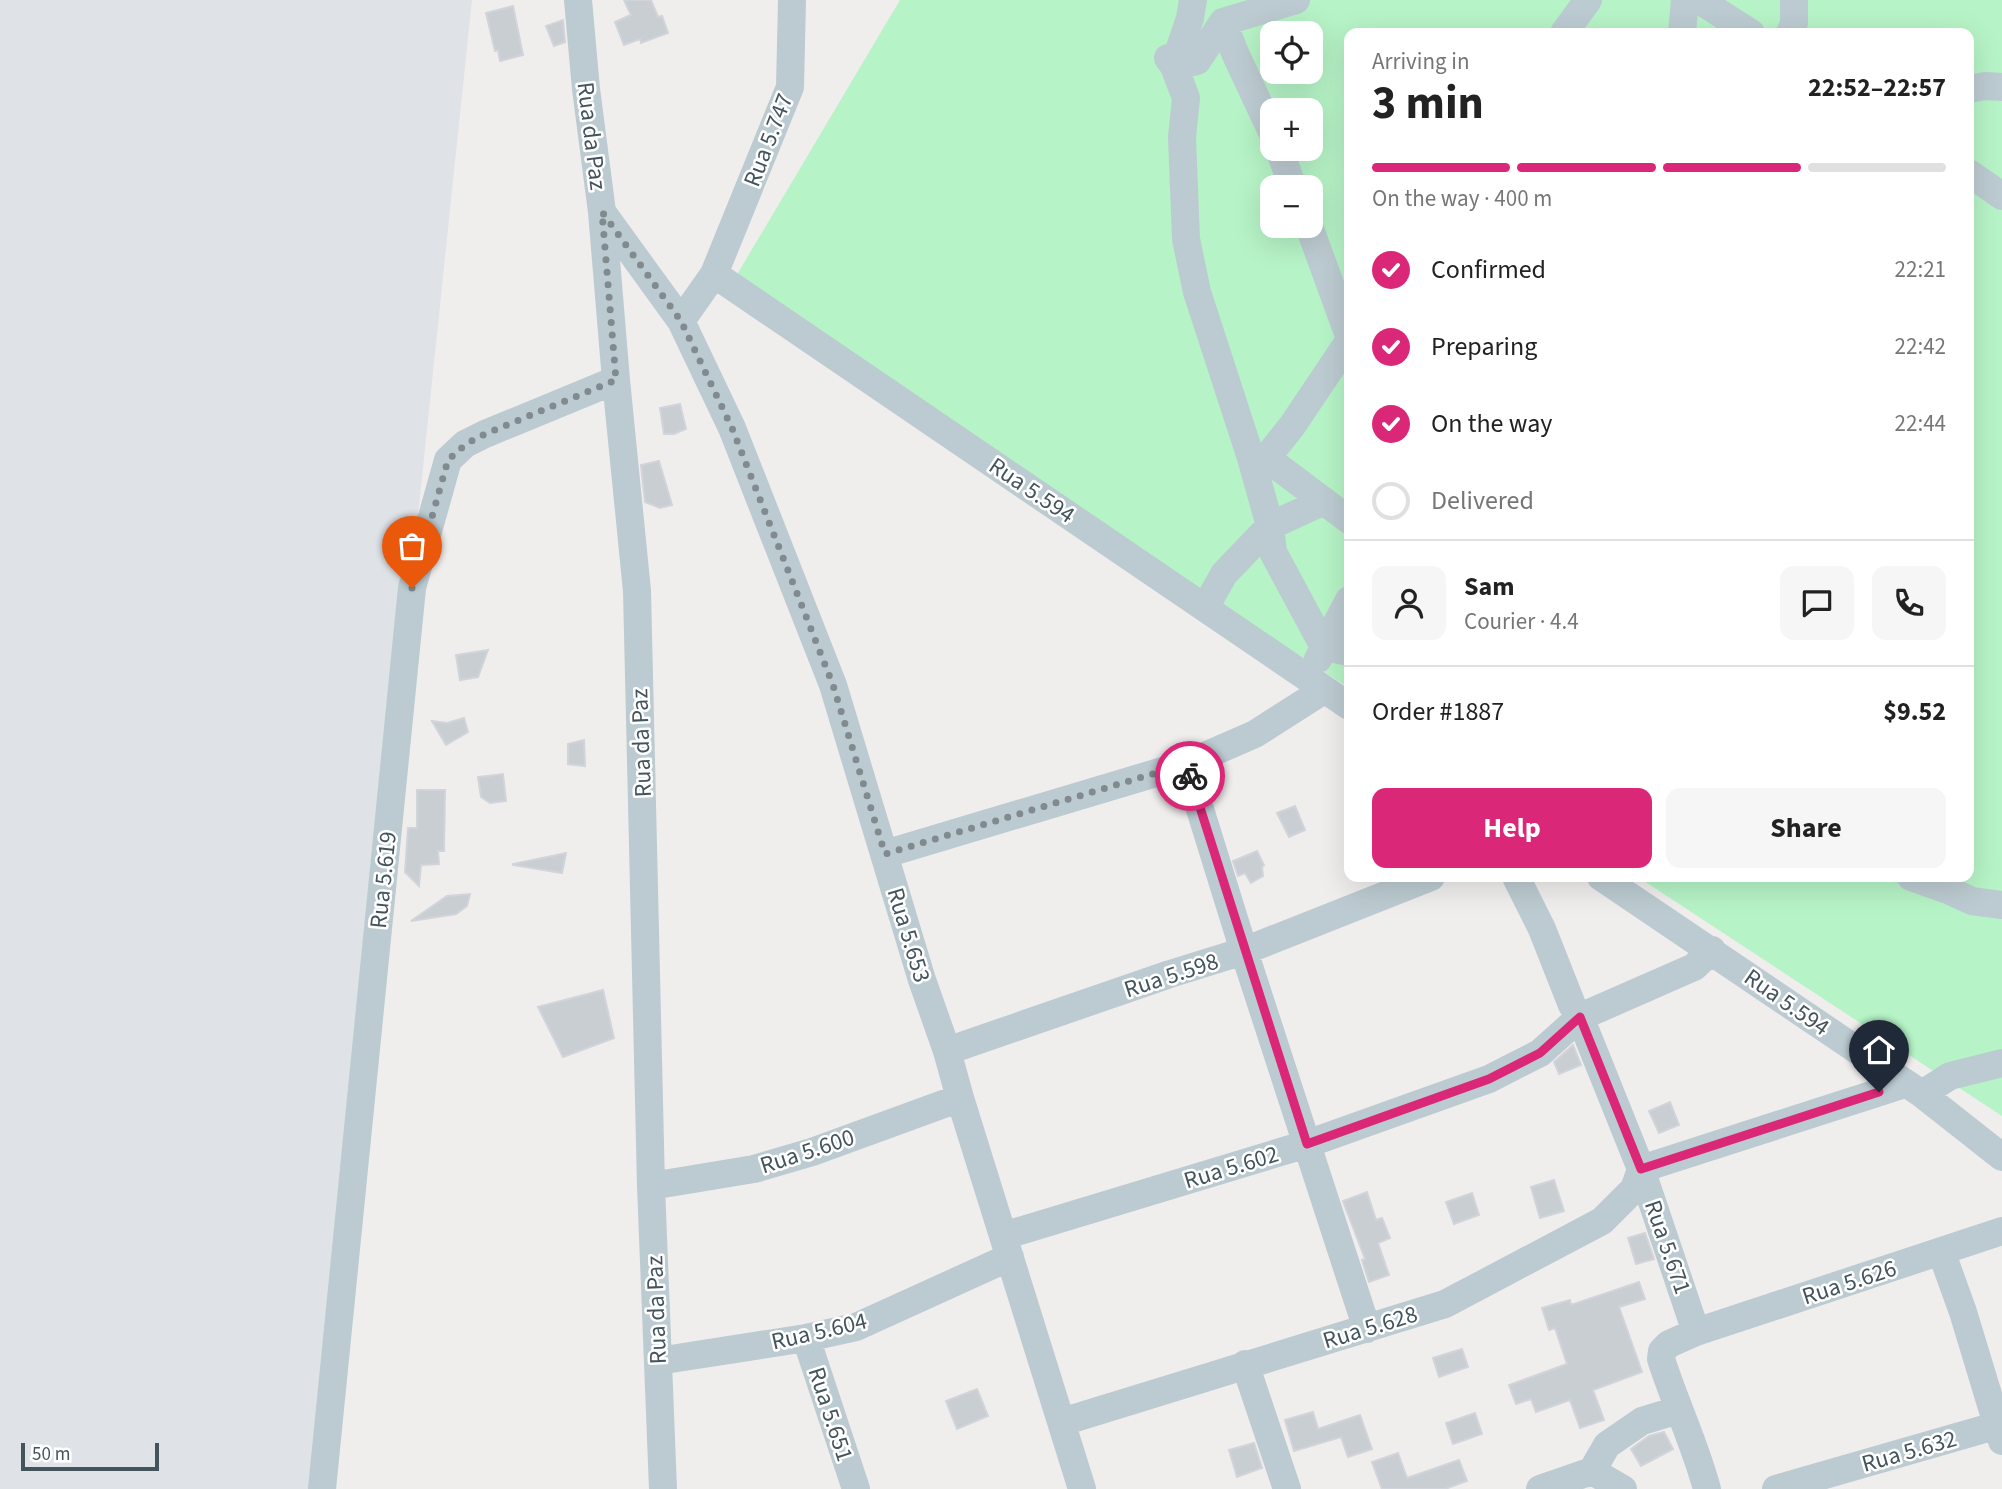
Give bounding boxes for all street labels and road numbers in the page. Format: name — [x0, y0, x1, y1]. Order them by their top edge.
street label: Rua da Paz — [568, 80, 615, 192]
street label: Rua 5.747 — [735, 88, 802, 192]
street label: Rua 5.594 — [982, 449, 1082, 532]
street label: Rua da Paz — [622, 688, 661, 798]
street label: Rua 5.619 — [361, 830, 406, 930]
street label: Rua 5.653 — [878, 884, 939, 987]
street label: Rua 5.598 — [1119, 944, 1223, 1007]
street label: Rua 5.594 — [1737, 960, 1837, 1045]
street label: Rua 5.600 — [755, 1120, 859, 1183]
street label: Rua 5.602 — [1180, 1137, 1283, 1198]
street label: Rua 5.671 — [1635, 1195, 1700, 1299]
street label: Rua 5.626 — [1797, 1251, 1901, 1314]
street label: Rua da Paz — [637, 1255, 676, 1365]
street label: Rua 5.628 — [1319, 1297, 1422, 1358]
street label: Rua 5.604 — [768, 1303, 871, 1359]
street label: Rua 5.651 — [799, 1362, 862, 1466]
street label: Rua 5.632 — [1858, 1421, 1961, 1482]

